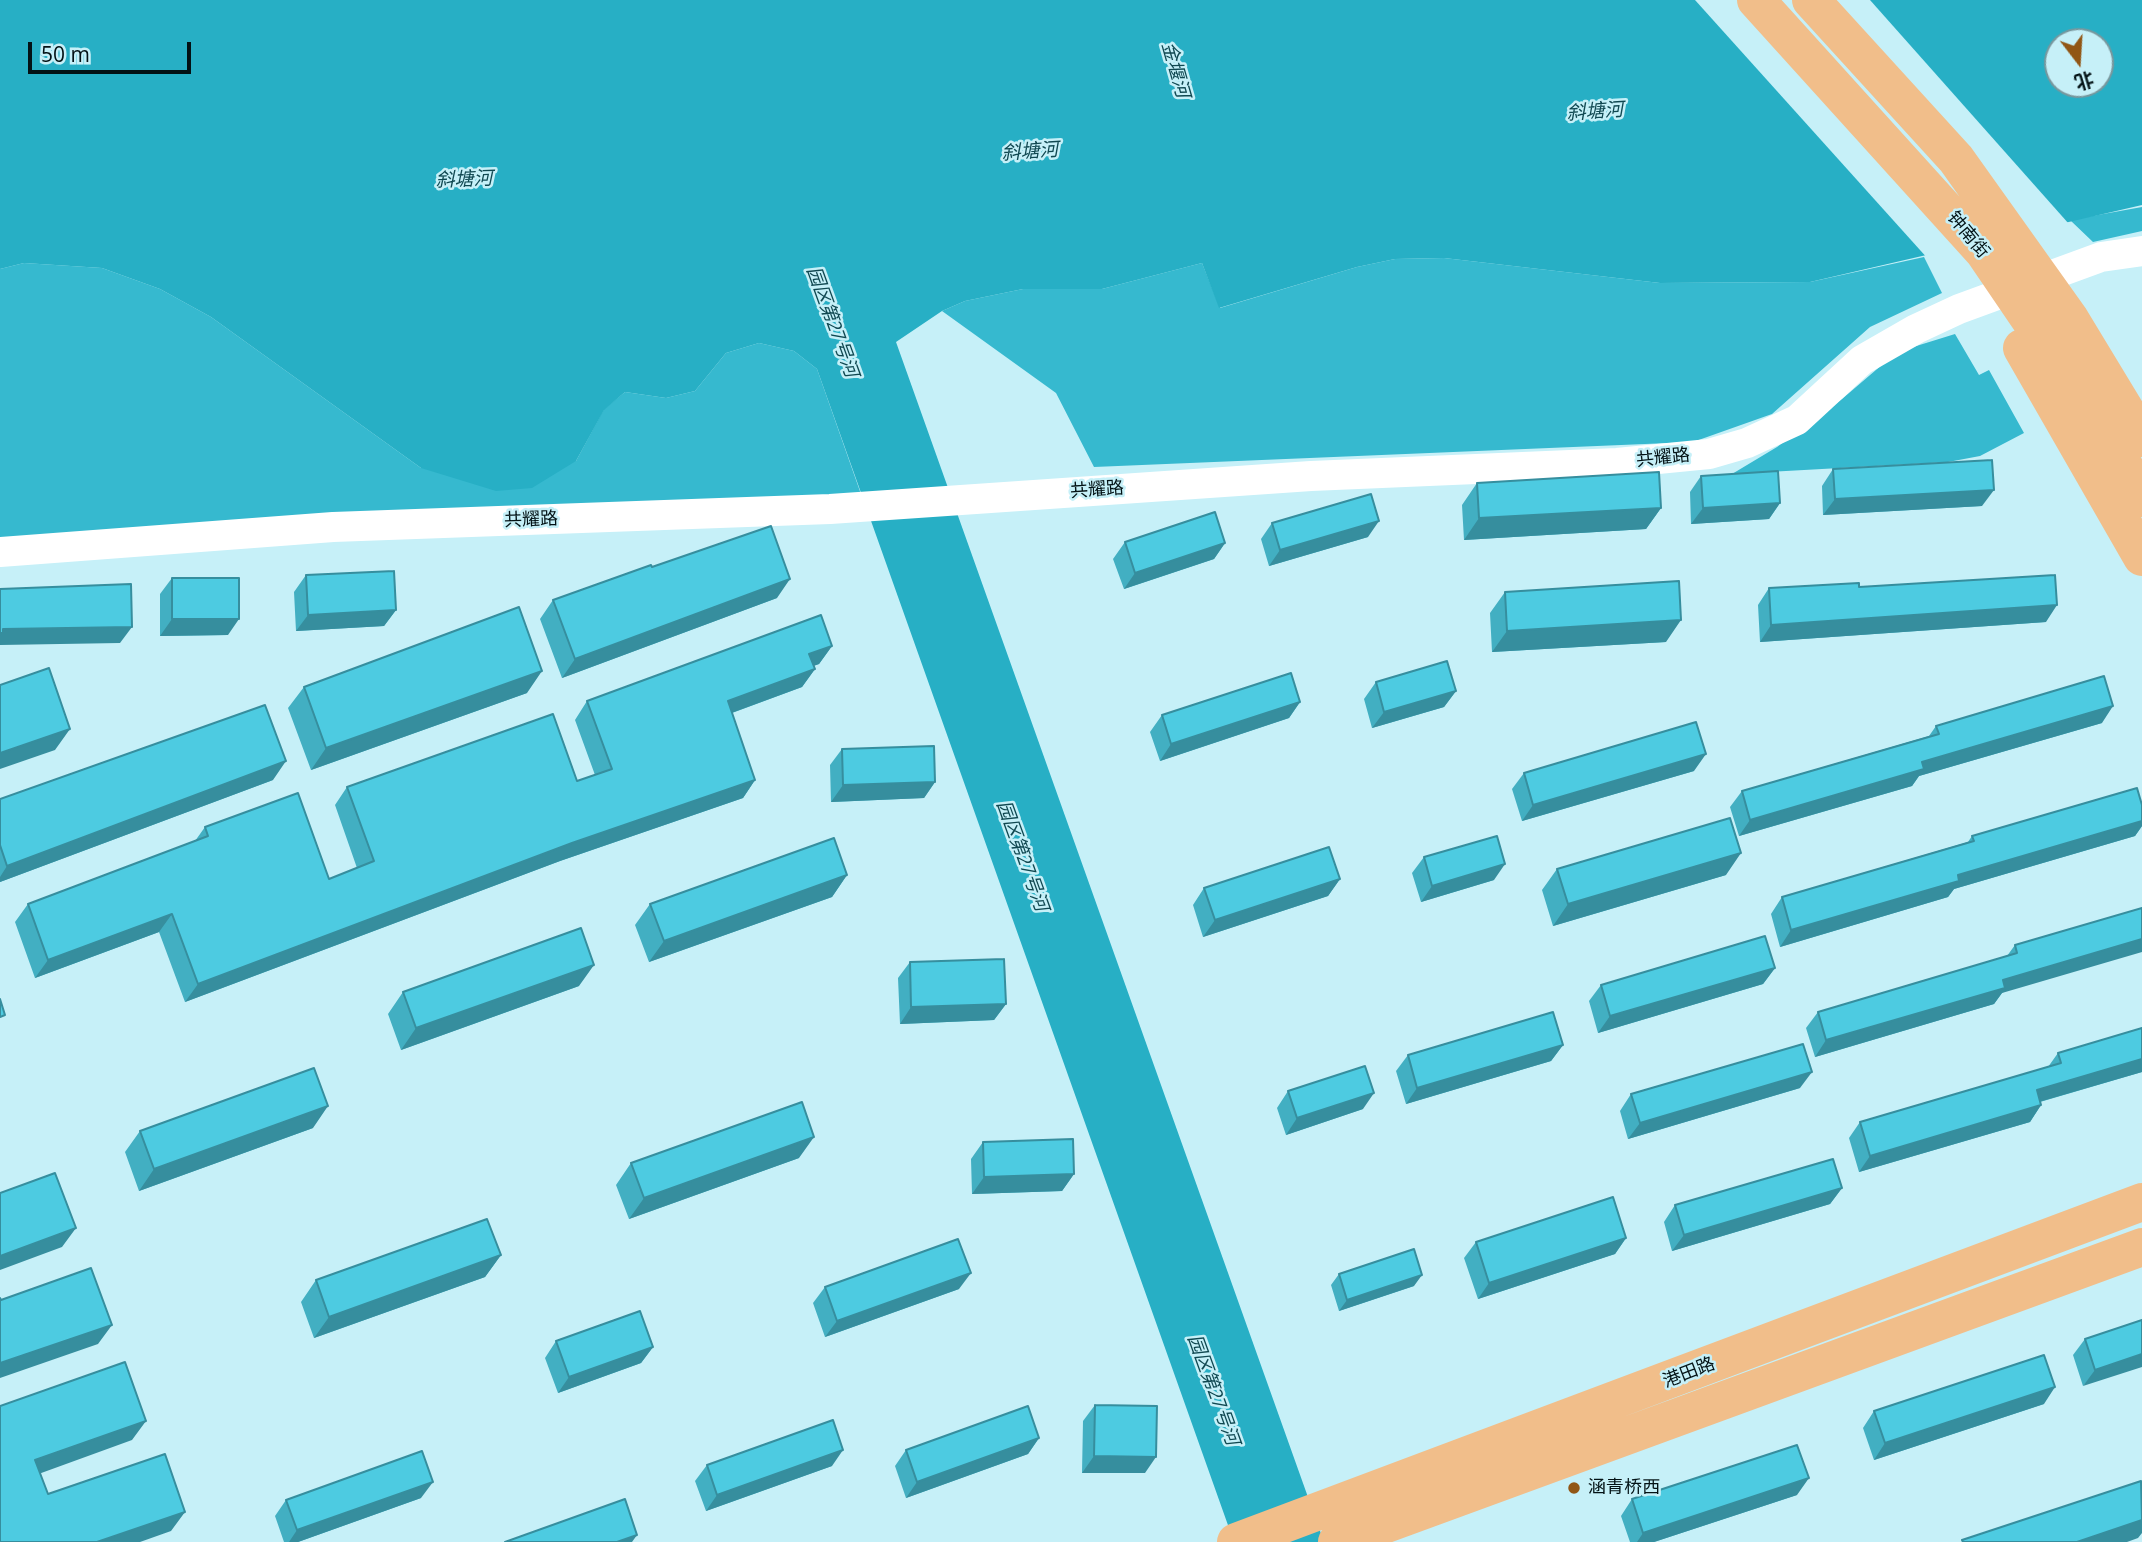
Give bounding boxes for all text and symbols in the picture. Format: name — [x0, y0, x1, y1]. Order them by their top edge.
scale bar — [32, 28, 194, 72]
north arrow — [2044, 28, 2114, 98]
water label: 金堰河 — [1156, 39, 1194, 101]
text: 50 m — [41, 40, 90, 68]
text: 北 — [2072, 66, 2097, 96]
water label: 斜塘河 — [1566, 99, 1624, 125]
water label: 斜塘河 — [1001, 139, 1059, 165]
water label: 斜塘河 — [435, 168, 493, 192]
street label: 钟南街 — [1942, 207, 1994, 263]
water label: 园区第27号河 — [801, 264, 863, 380]
street label: 共耀路 — [1635, 444, 1691, 472]
street label: 共耀路 — [1069, 477, 1125, 503]
street label: 共耀路 — [504, 508, 558, 532]
water label: 园区第27号河 — [991, 798, 1053, 914]
water label: 园区第27号河 — [1182, 1332, 1244, 1448]
street label: 港田路 — [1660, 1353, 1718, 1393]
place label: 涵青桥西 — [1588, 1477, 1660, 1499]
marker: 涵青桥西 — [1566, 1480, 1582, 1496]

